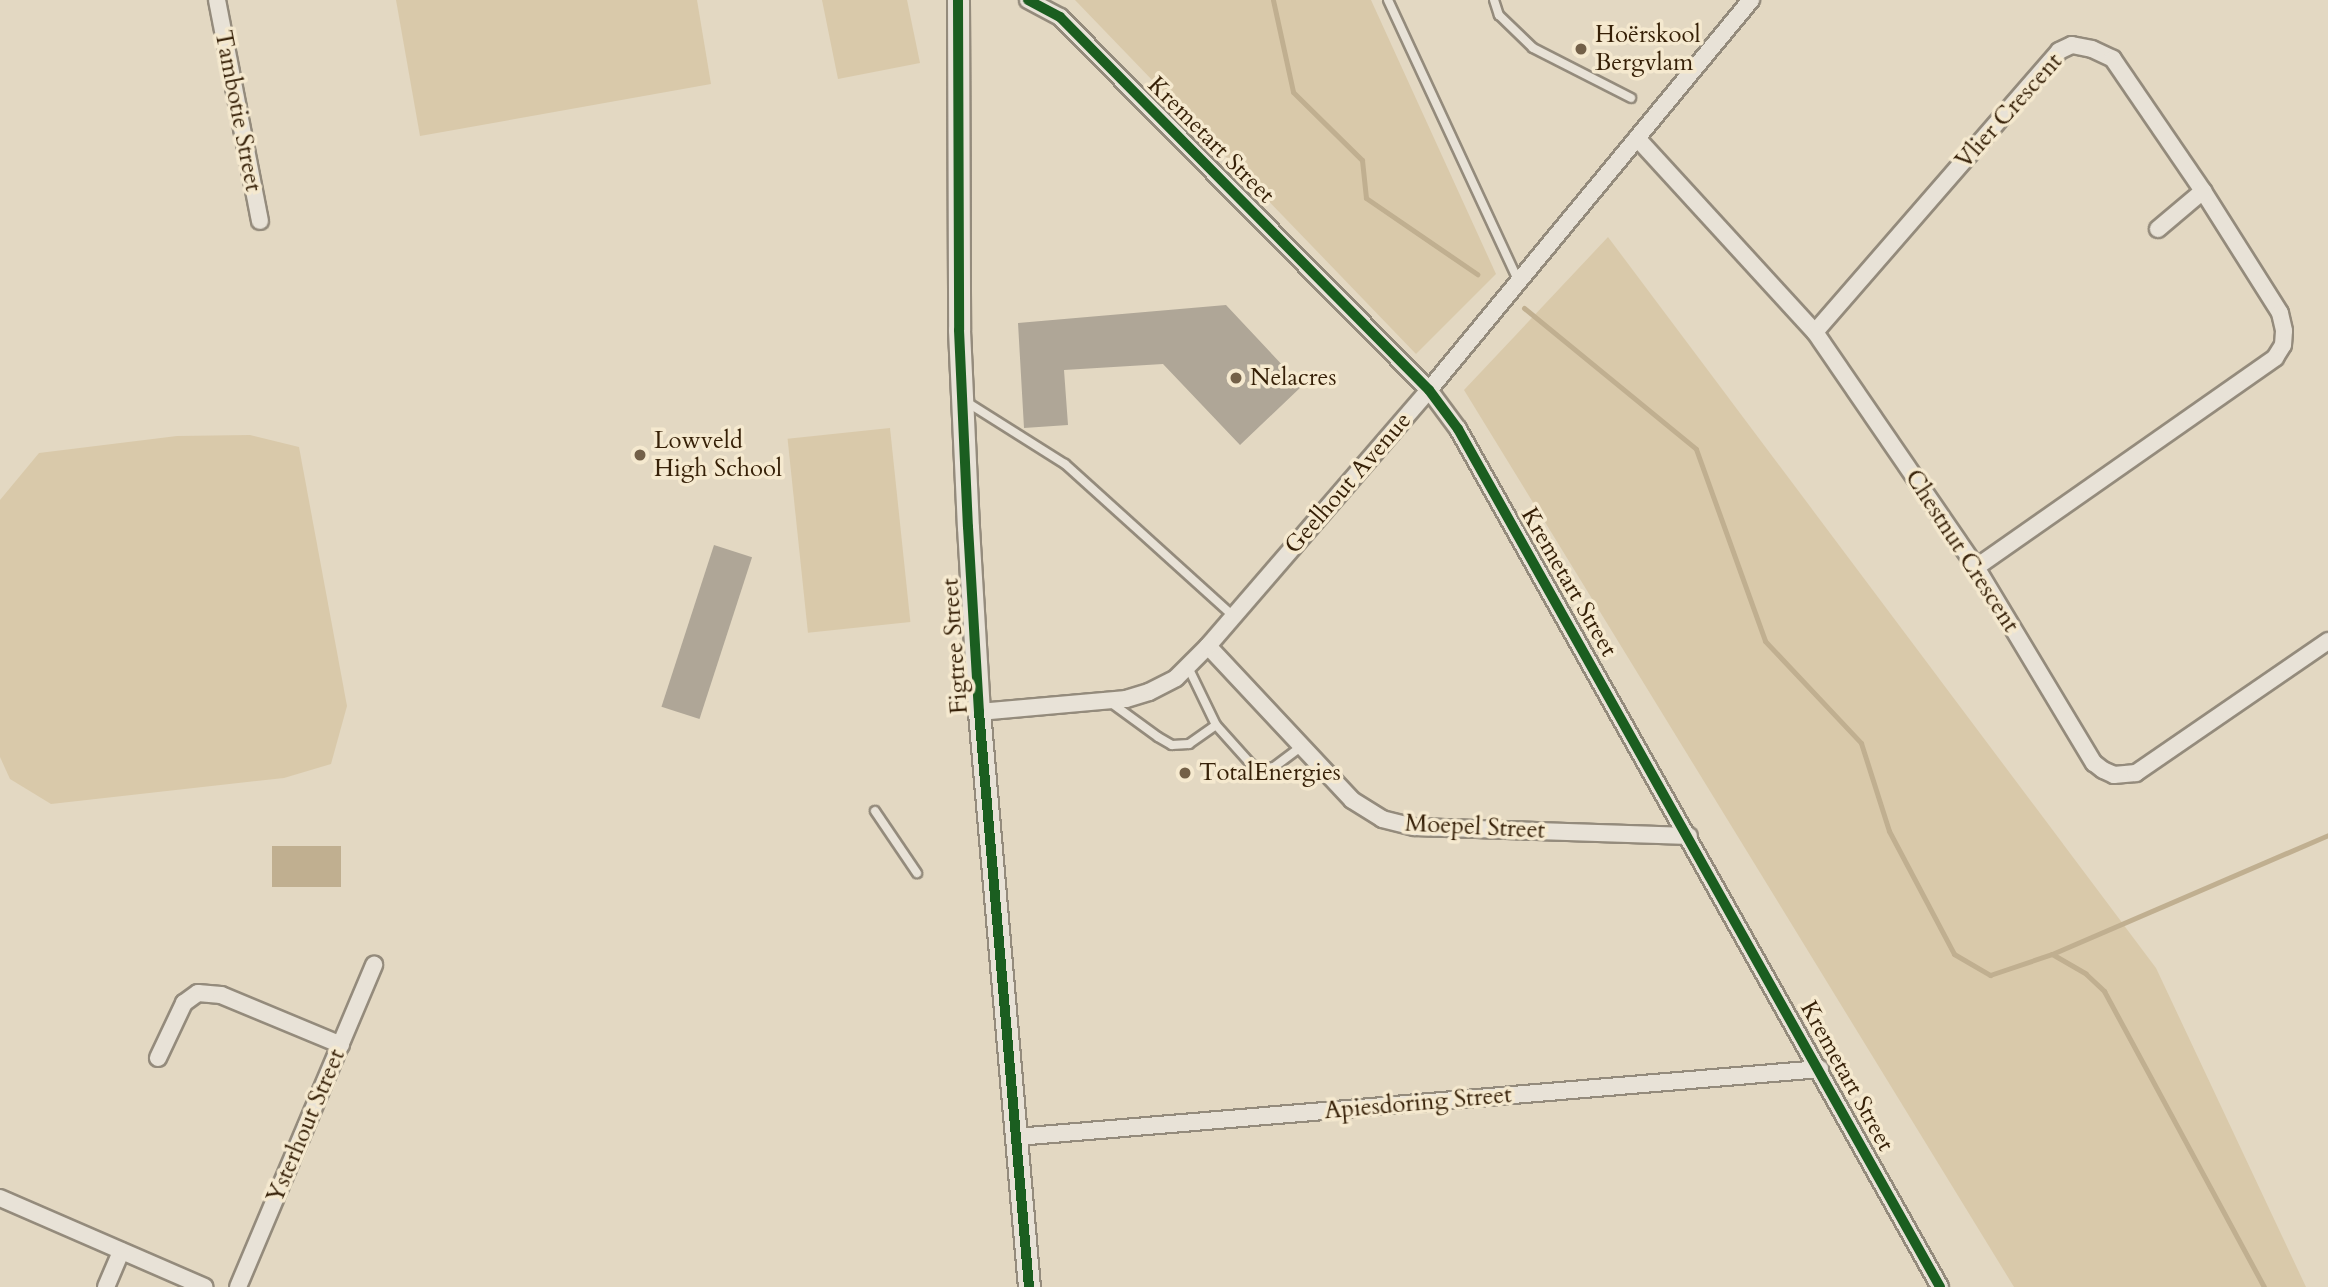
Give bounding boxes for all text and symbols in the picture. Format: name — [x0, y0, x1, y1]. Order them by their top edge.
place label: Hoërskool Bergvlam — [1595, 21, 1701, 77]
street label: Tambotie Street — [208, 28, 268, 194]
marker: Hoërskool Bergvlam — [1573, 41, 1589, 57]
street label: Vlier Crescent — [1950, 47, 2068, 175]
street label: Kremetart Street — [1142, 71, 1280, 209]
place label: Nelacres — [1250, 364, 1336, 392]
marker: Nelacres — [1228, 370, 1244, 386]
street label: Geelhout Avenue — [1279, 406, 1417, 560]
place label: Lowveld High School — [654, 427, 782, 483]
marker: Lowveld High School — [632, 447, 648, 463]
street label: Chestnut Crescent — [1899, 464, 2025, 638]
street label: Kremetart Street — [1515, 502, 1623, 662]
street label: Figtree Street — [936, 577, 974, 715]
place label: TotalEnergies — [1199, 759, 1341, 787]
marker: TotalEnergies — [1177, 765, 1193, 781]
street label: Moepel Street — [1404, 809, 1546, 845]
street label: Kremetart Street — [1794, 996, 1900, 1156]
street label: Ysterhout Street — [261, 1045, 351, 1207]
street label: Apiesdoring Street — [1323, 1080, 1513, 1126]

